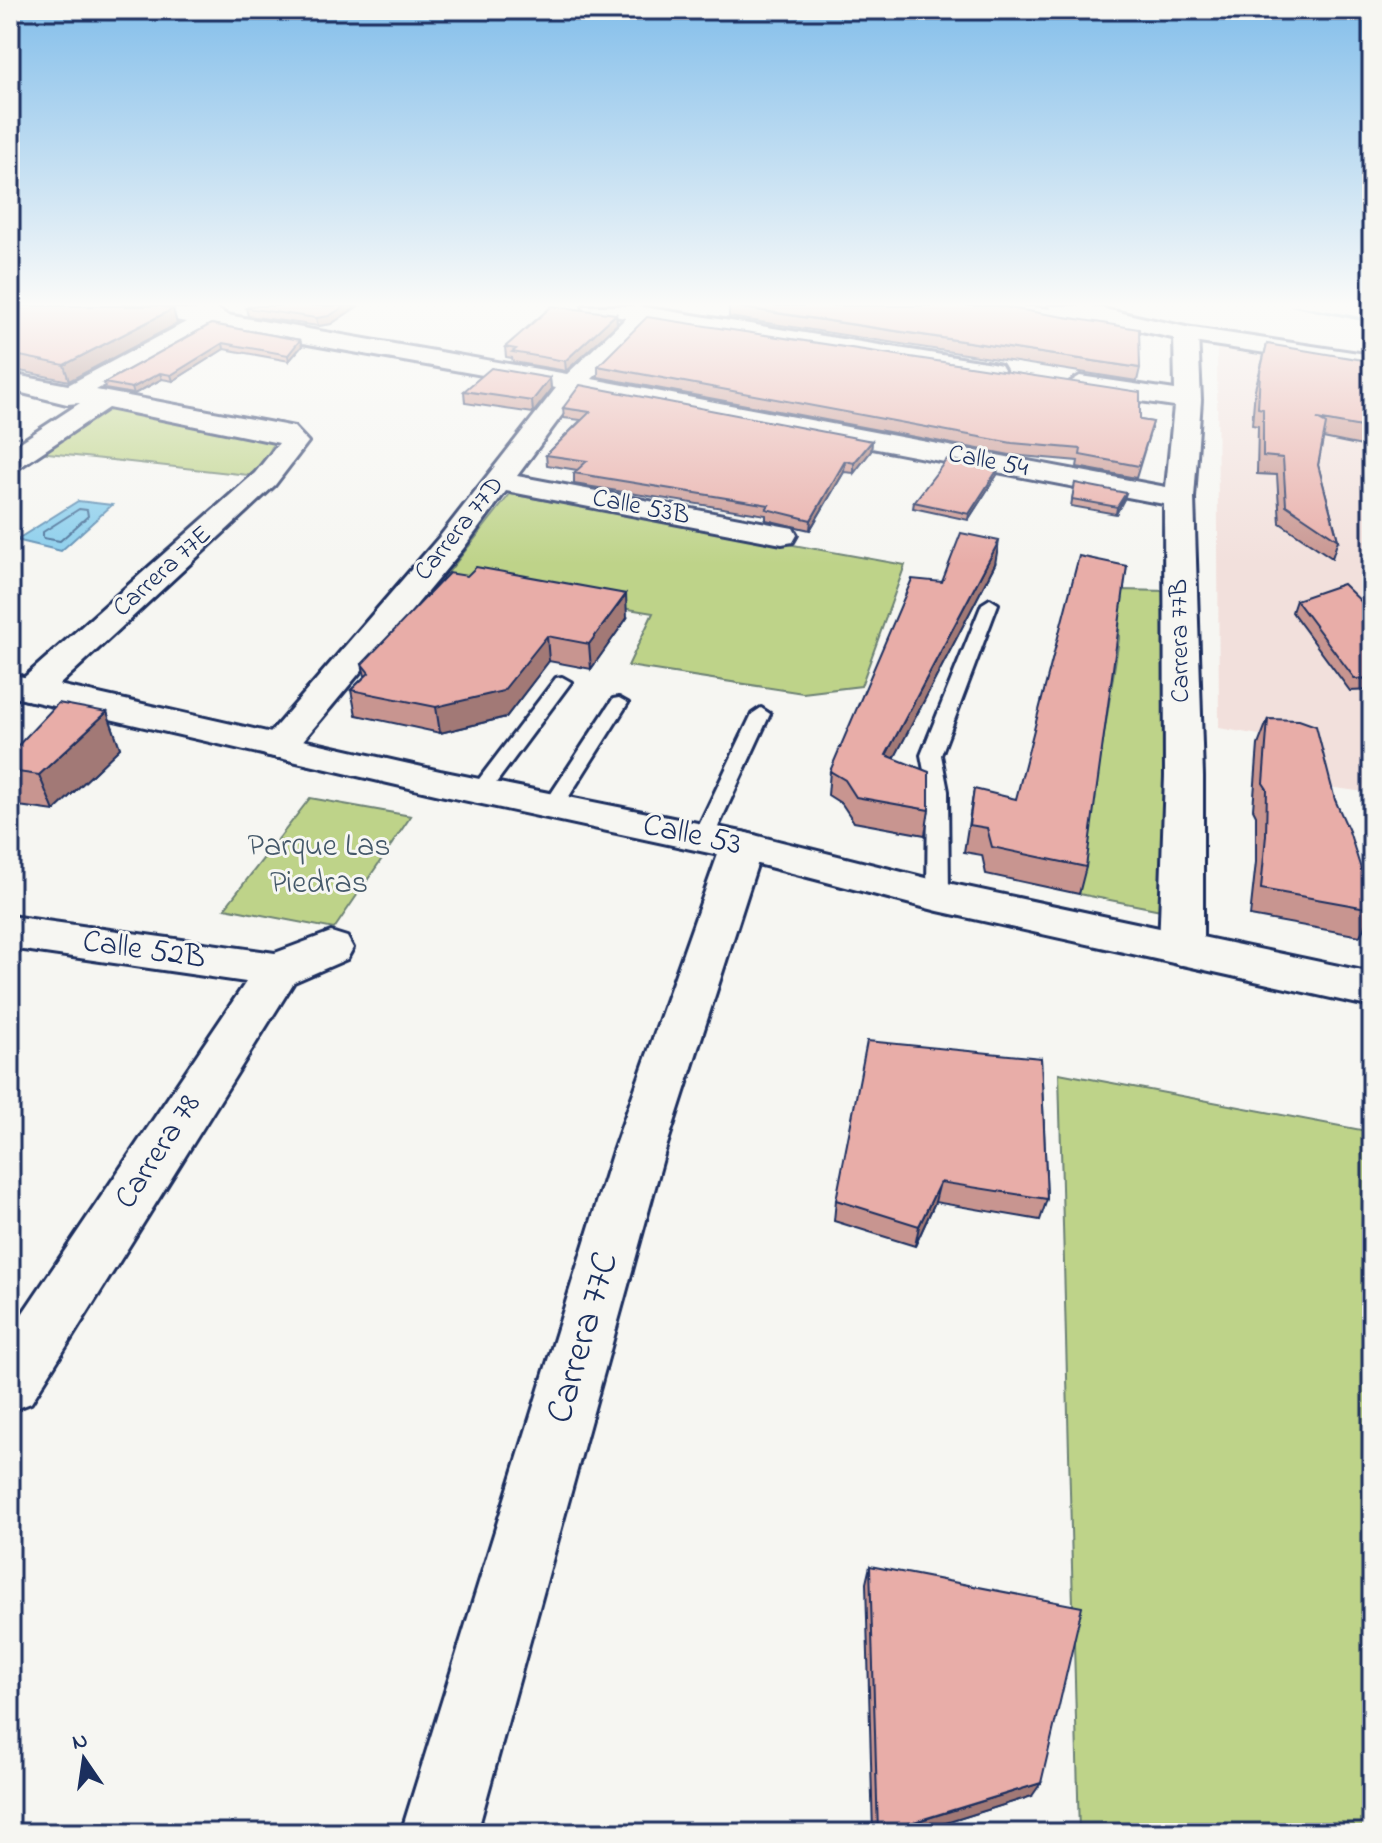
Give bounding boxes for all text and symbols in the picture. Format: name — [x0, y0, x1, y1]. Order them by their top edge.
street label: Calle 54 — [945, 436, 1032, 488]
street label: Carrera 77D — [406, 468, 514, 590]
street label: Calle 53B — [589, 480, 693, 536]
street label: Carrera 77E — [105, 517, 221, 627]
street label: Carrera 77B — [1161, 579, 1201, 703]
street label: Calle 53 — [638, 803, 746, 869]
park label: Parque Las Piedras — [247, 824, 391, 908]
street label: Calle 52B — [79, 919, 209, 983]
street label: Carrera 78 — [104, 1085, 214, 1219]
street label: Carrera 77C — [533, 1246, 635, 1430]
north arrow — [44, 1719, 124, 1799]
text: N — [69, 1725, 91, 1760]

